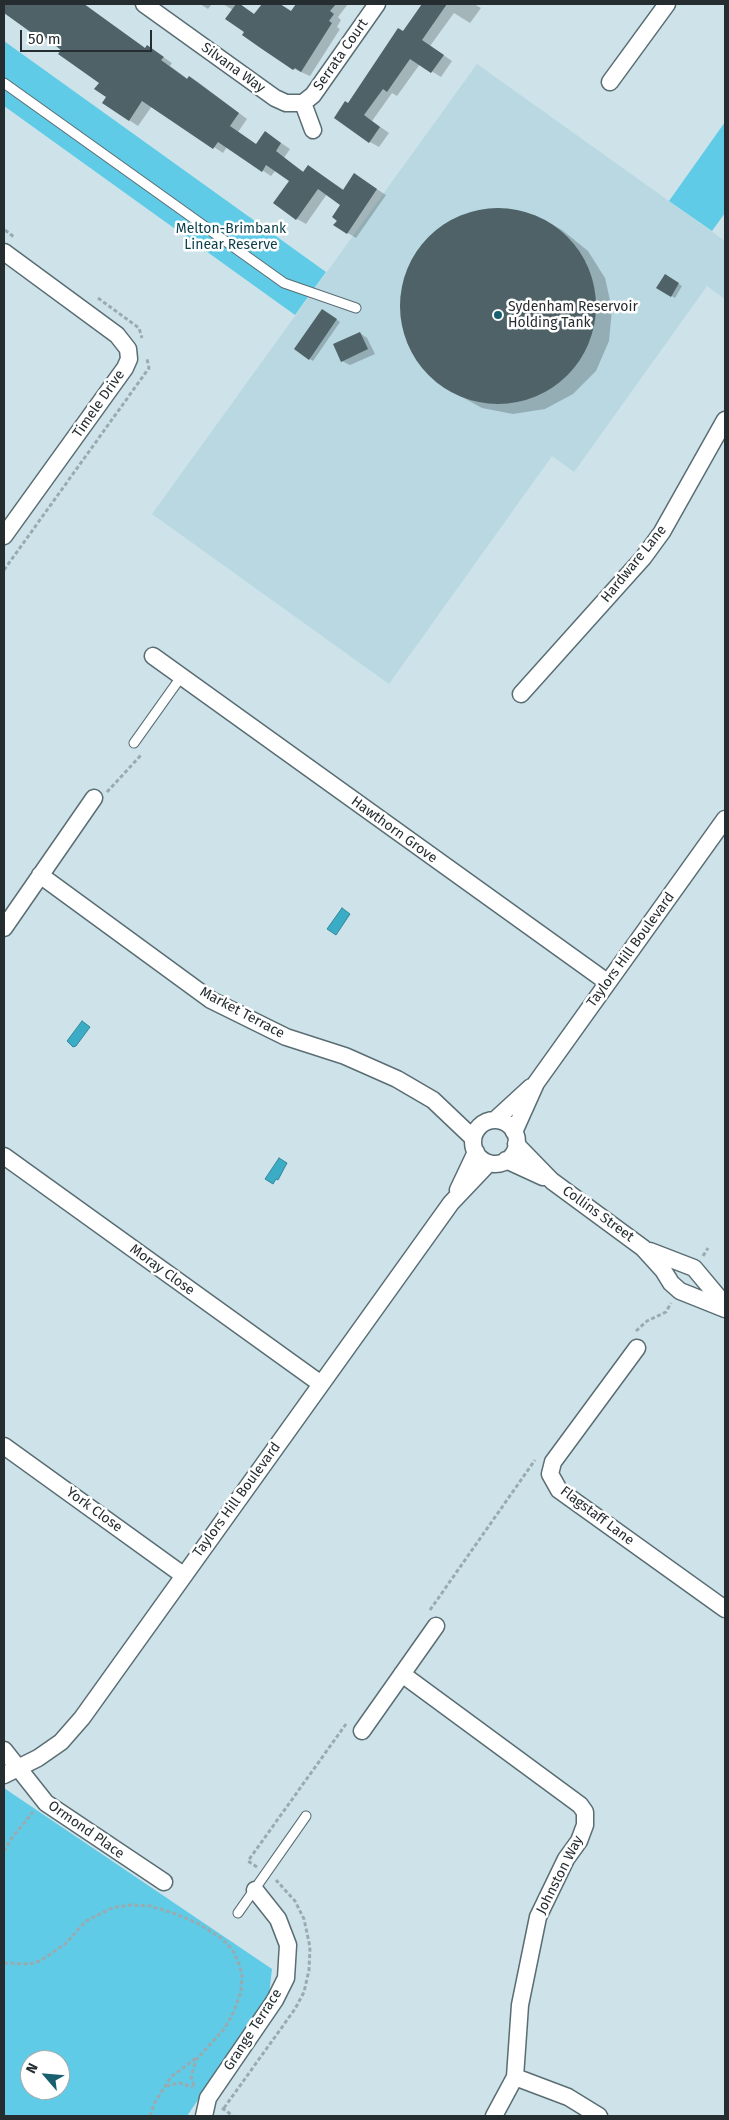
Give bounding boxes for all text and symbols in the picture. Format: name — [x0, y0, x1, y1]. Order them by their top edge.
street label: Serrata Court — [310, 16, 372, 94]
scale bar — [22, 20, 155, 52]
text: 50 m — [28, 30, 61, 48]
street label: Silvana Way — [198, 39, 268, 97]
park label: Melton-Brimbank Linear Reserve — [176, 221, 286, 253]
place label: Sydenham Reservoir Holding Tank — [508, 299, 638, 332]
marker: Sydenham Reservoir Holding Tank — [492, 309, 504, 321]
street label: Timele Drive — [69, 367, 129, 441]
street label: Hardware Lane — [598, 522, 670, 606]
street label: Hawthorn Grove — [348, 793, 440, 867]
street label: Taylors Hill Boulevard — [584, 889, 678, 1011]
street label: Market Terrace — [197, 984, 287, 1042]
street label: Collins Street — [559, 1182, 637, 1246]
street label: Moray Close — [126, 1241, 198, 1299]
street label: Taylors Hill Boulevard — [190, 1439, 284, 1561]
street label: Flagstaff Lane — [557, 1483, 637, 1549]
street label: York Close — [63, 1484, 125, 1536]
street label: Ormond Place — [45, 1798, 127, 1862]
street label: Johnston Way — [533, 1833, 587, 1917]
street label: Grange Terrace — [220, 1986, 286, 2074]
north arrow — [20, 2050, 70, 2100]
text: N — [22, 2060, 42, 2076]

